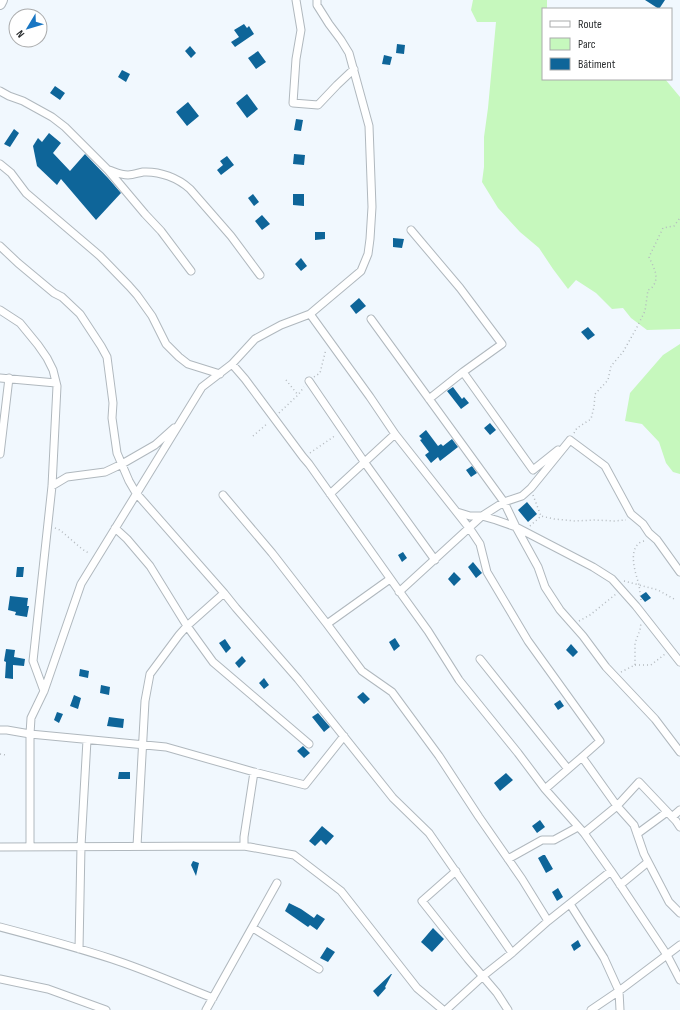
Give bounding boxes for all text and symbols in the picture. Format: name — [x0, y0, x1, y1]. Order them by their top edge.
north arrow — [8, 8, 48, 48]
legend — [542, 8, 672, 80]
text: Route — [578, 17, 602, 32]
text: N — [14, 27, 27, 40]
text: Parc — [578, 37, 596, 52]
text: Bâtiment — [578, 57, 616, 72]

